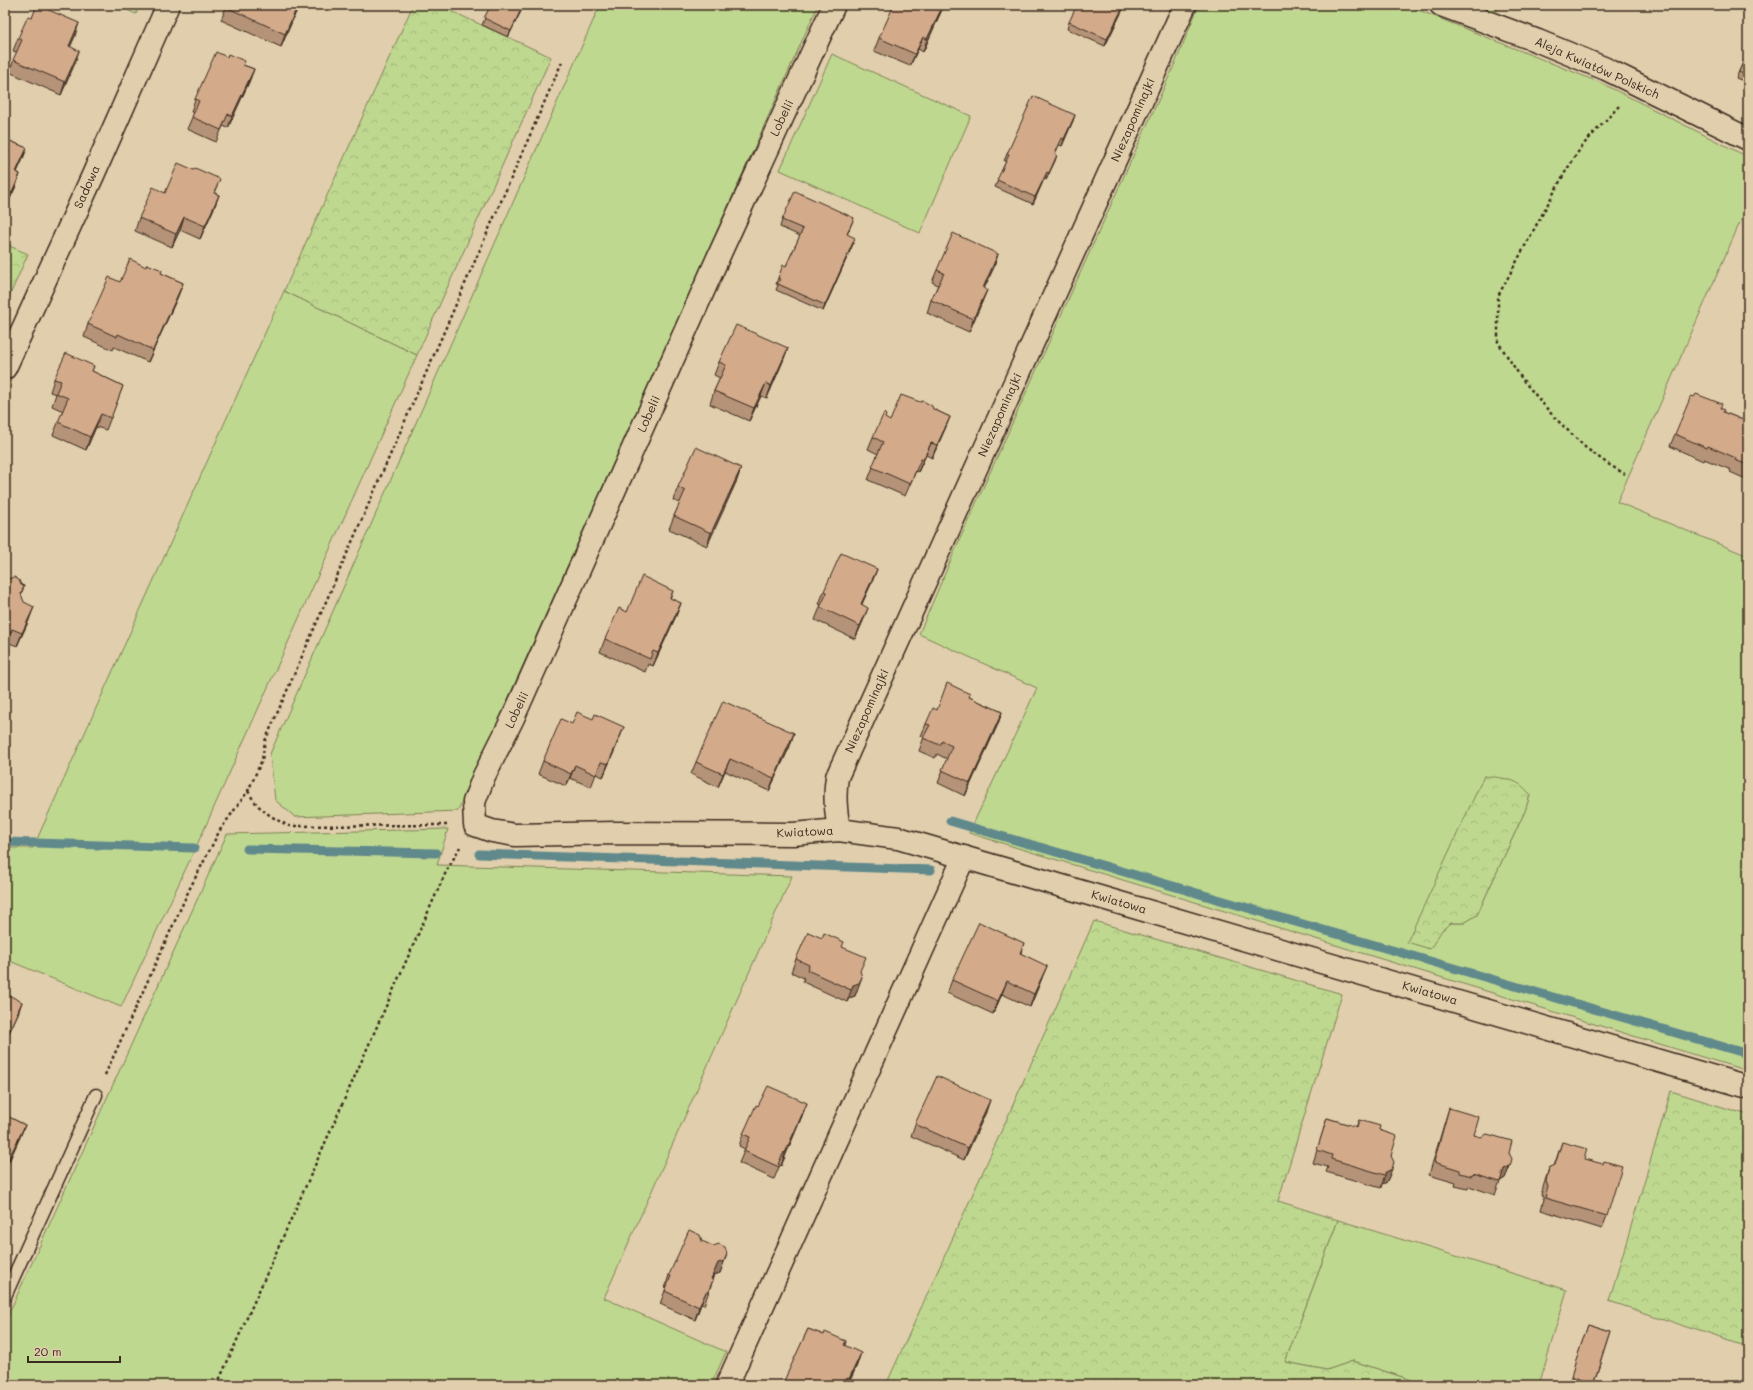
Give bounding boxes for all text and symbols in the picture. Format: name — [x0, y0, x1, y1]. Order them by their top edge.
street label: Aleja Kwiatów Polskich — [1533, 32, 1662, 102]
street label: Niezapominajki — [1106, 75, 1158, 164]
street label: Lobelii — [766, 97, 797, 139]
street label: Sadowa — [69, 162, 103, 211]
street label: Niezapominajki — [973, 370, 1025, 459]
street label: Lobelii — [633, 393, 663, 435]
street label: Niezapominajki — [840, 666, 892, 755]
street label: Lobelii — [501, 689, 532, 731]
street label: Kwiatowa — [776, 822, 834, 840]
street label: Kwiatowa — [1090, 886, 1149, 917]
street label: Kwiatowa — [1401, 977, 1460, 1008]
scale bar — [28, 1338, 120, 1364]
text: 20 m — [34, 1343, 62, 1359]

